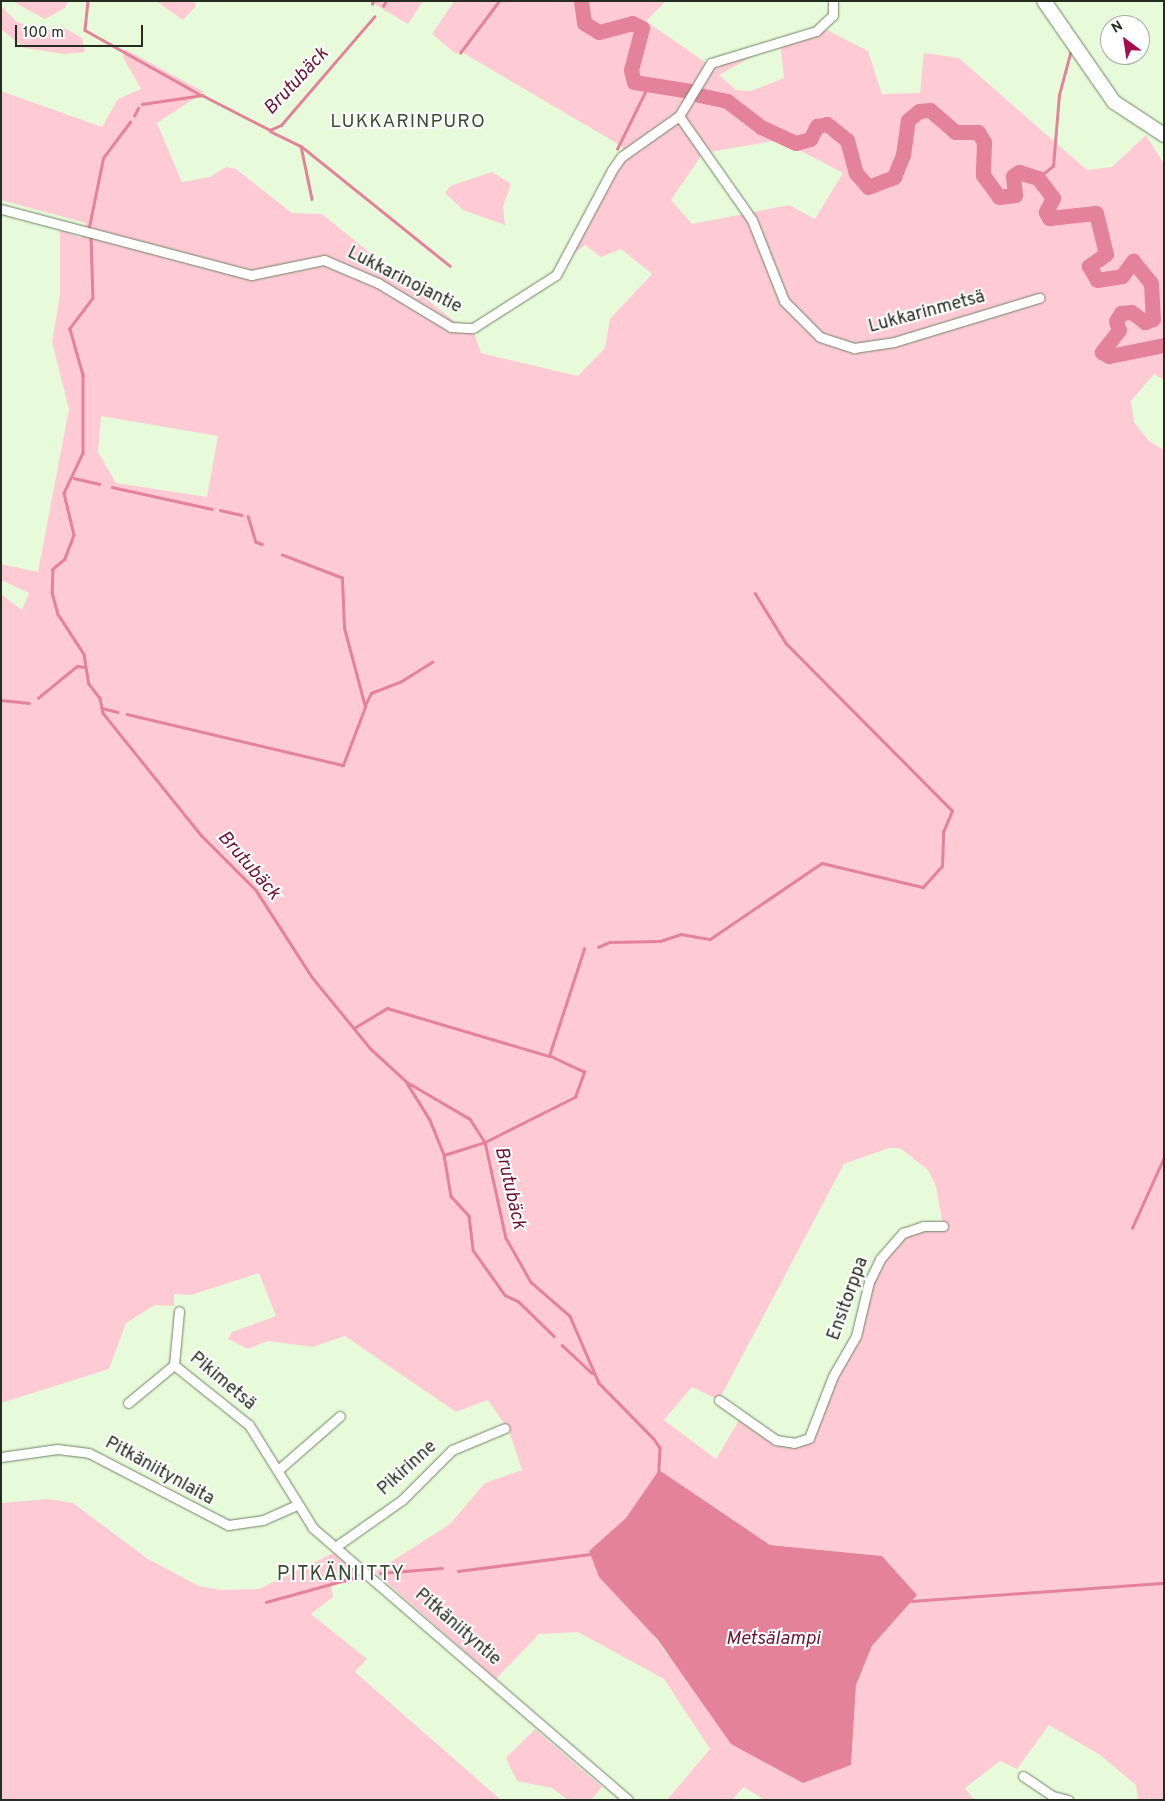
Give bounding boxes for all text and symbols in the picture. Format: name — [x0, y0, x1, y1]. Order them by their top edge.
scale bar — [18, 15, 145, 47]
north arrow — [1100, 15, 1150, 65]
text: N — [1109, 18, 1126, 37]
text: 100 m — [23, 24, 64, 43]
water label: Brutubäck — [260, 43, 334, 121]
district label: LUKKARINPURO — [329, 112, 487, 134]
street label: Lukkarinojantie — [343, 243, 465, 319]
street label: Lukkarinmetsä — [866, 287, 988, 339]
water label: Brutubäck — [212, 827, 284, 905]
water label: Brutubäck — [488, 1144, 530, 1232]
street label: Ensitorppa — [824, 1254, 874, 1344]
street label: Pikimetsä — [185, 1348, 259, 1416]
street label: Pitkäniitynlaita — [101, 1433, 217, 1511]
street label: Pikirinne — [374, 1437, 442, 1501]
district label: PITKÄNIITTY — [275, 1563, 407, 1587]
street label: Pitkäniityntie — [410, 1585, 504, 1671]
water label: Metsälampi — [726, 1629, 820, 1651]

